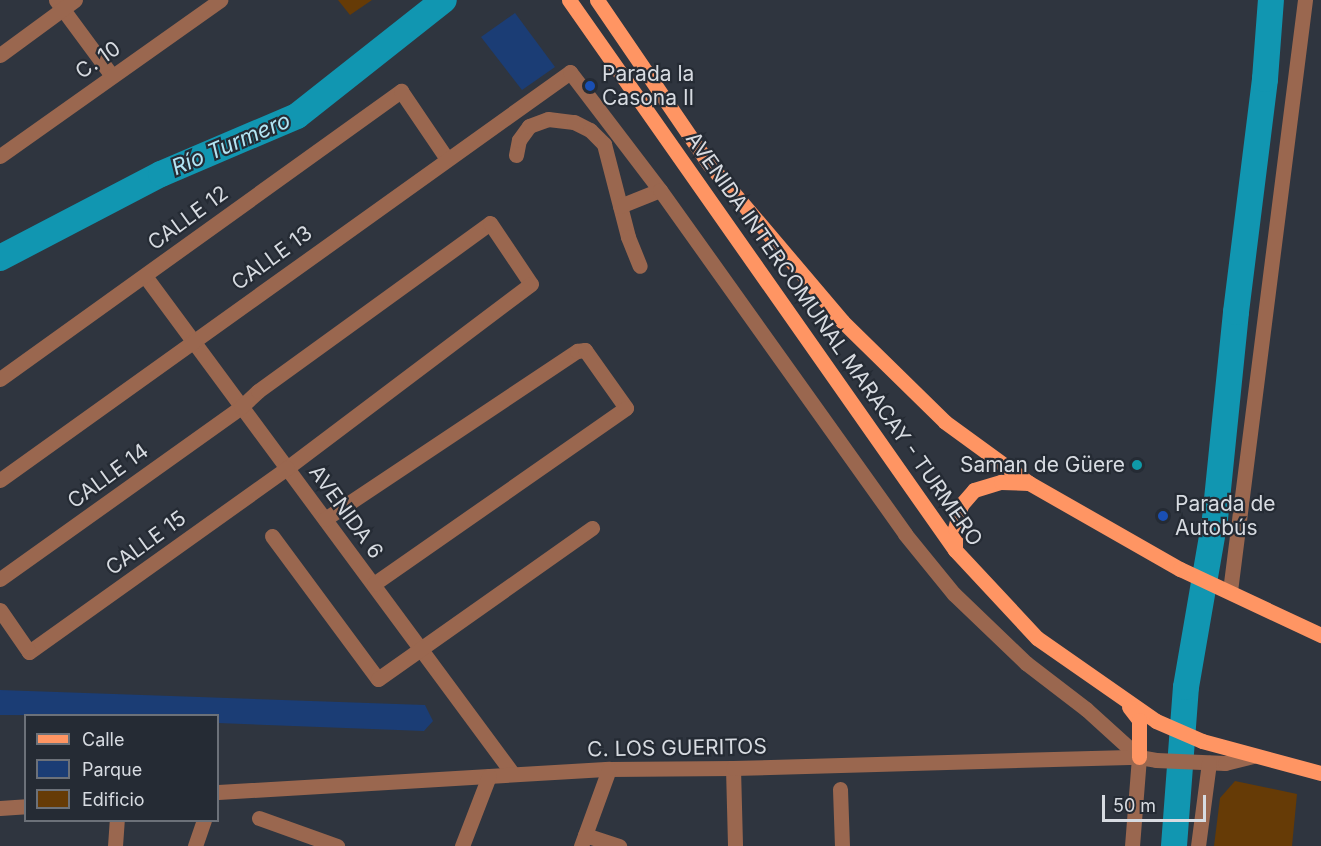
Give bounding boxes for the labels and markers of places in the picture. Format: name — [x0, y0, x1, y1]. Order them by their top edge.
place label: Parada la Casona II — [602, 61, 694, 111]
marker: Parada la Casona II — [583, 79, 597, 93]
place label: Saman de Güere — [960, 452, 1125, 478]
marker: Saman de Güere — [1130, 458, 1144, 472]
place label: Parada de Autobús — [1175, 491, 1276, 541]
marker: Parada de Autobús — [1156, 509, 1170, 523]

